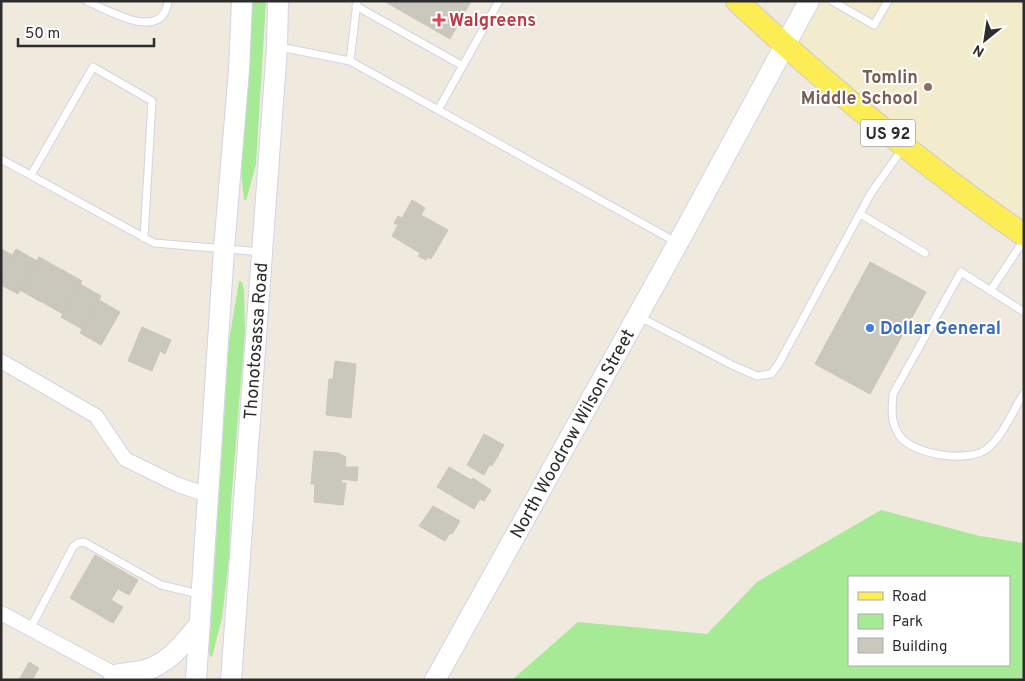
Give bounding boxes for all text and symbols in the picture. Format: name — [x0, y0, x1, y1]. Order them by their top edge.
place label: Walgreens — [449, 10, 536, 33]
marker: Walgreens — [433, 14, 445, 26]
scale bar — [18, 15, 154, 47]
north arrow — [960, 15, 1010, 65]
text: 50 m — [25, 25, 60, 44]
text: N — [971, 40, 988, 60]
place label: Tomlin Middle School — [801, 67, 918, 111]
marker: Tomlin Middle School — [922, 81, 934, 93]
road number: US 92 — [860, 120, 916, 146]
street label: Thonotosassa Road — [240, 262, 274, 420]
place label: Dollar General — [880, 318, 1001, 341]
marker: Dollar General — [864, 322, 876, 334]
street label: North Woodrow Wilson Street — [506, 326, 641, 543]
legend — [848, 576, 1010, 666]
text: Road — [892, 588, 927, 607]
text: Park — [892, 613, 923, 632]
text: Building — [892, 638, 947, 657]

